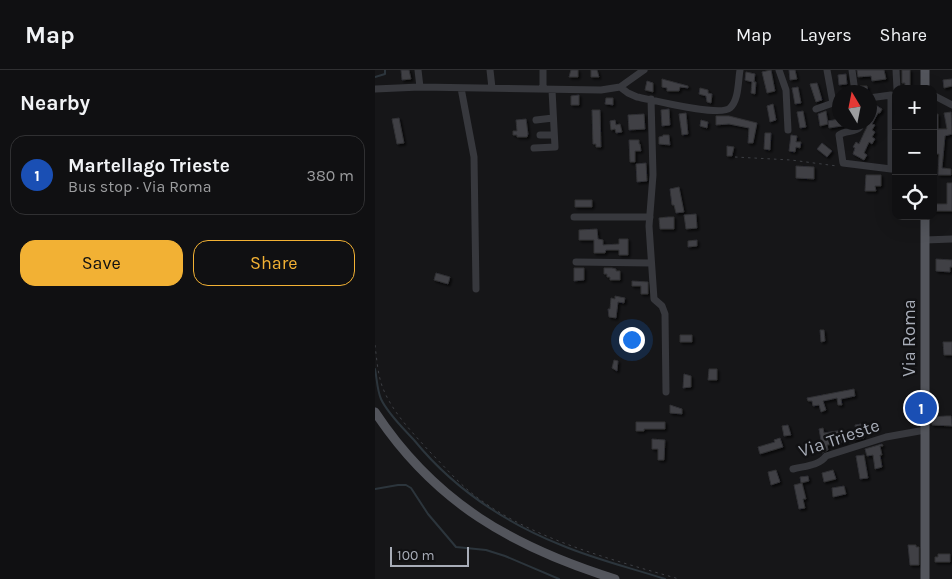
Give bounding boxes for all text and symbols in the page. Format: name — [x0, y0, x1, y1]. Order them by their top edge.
text: Map — [25, 21, 75, 49]
text: Map — [736, 24, 772, 46]
text: Layers — [800, 24, 852, 46]
text: Share — [880, 24, 927, 46]
north arrow — [832, 85, 877, 130]
map controls — [892, 85, 937, 220]
button: + — [892, 85, 937, 130]
text: Nearby — [20, 91, 90, 115]
button: − — [892, 130, 937, 175]
text: Martellago Trieste — [68, 155, 230, 177]
text: 1 — [34, 166, 40, 185]
text: 380 m — [306, 166, 354, 185]
button: locate — [892, 175, 937, 220]
text: Bus stop · Via Roma — [68, 177, 212, 196]
button: Save — [20, 240, 183, 286]
button: Share — [193, 240, 355, 286]
street label: Via Roma — [898, 299, 920, 377]
your location — [619, 327, 645, 353]
pin: 1 — [905, 389, 937, 427]
street label: Via Trieste — [796, 414, 882, 462]
scale bar — [390, 544, 469, 567]
text: 100 m — [397, 547, 435, 564]

